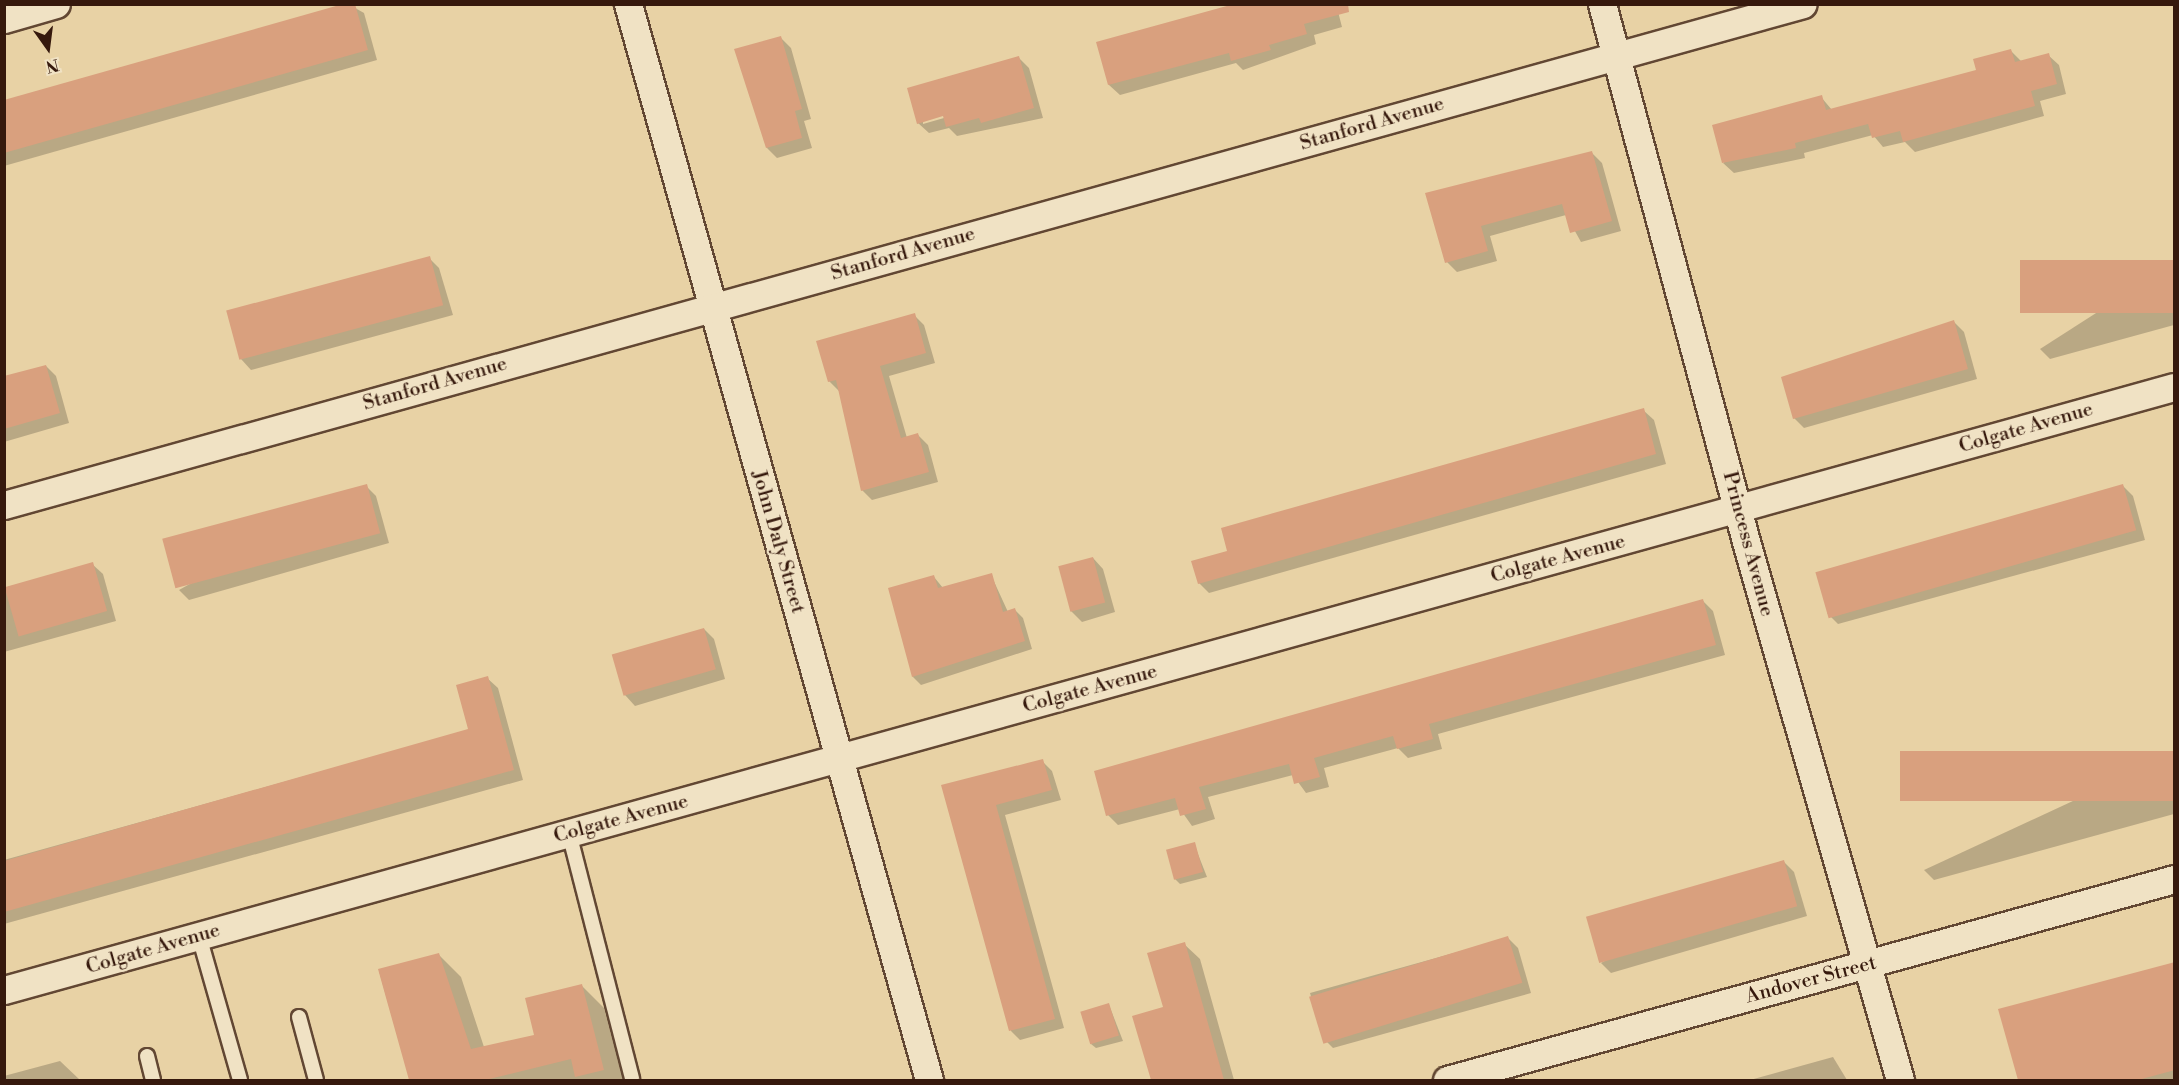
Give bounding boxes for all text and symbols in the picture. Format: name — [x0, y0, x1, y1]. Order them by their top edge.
north arrow — [18, 18, 78, 78]
text: N — [44, 54, 61, 77]
street label: Stanford Avenue — [1297, 92, 1447, 156]
street label: Stanford Avenue — [828, 222, 978, 286]
street label: Stanford Avenue — [360, 352, 510, 416]
street label: Colgate Avenue — [1956, 397, 2096, 459]
street label: John Daly Street — [746, 468, 810, 616]
street label: Princess Avenue — [1717, 469, 1779, 619]
street label: Colgate Avenue — [1488, 529, 1628, 589]
street label: Colgate Avenue — [1020, 659, 1160, 719]
street label: Colgate Avenue — [551, 789, 691, 849]
street label: Colgate Avenue — [83, 918, 223, 980]
street label: Andover Street — [1743, 951, 1879, 1009]

